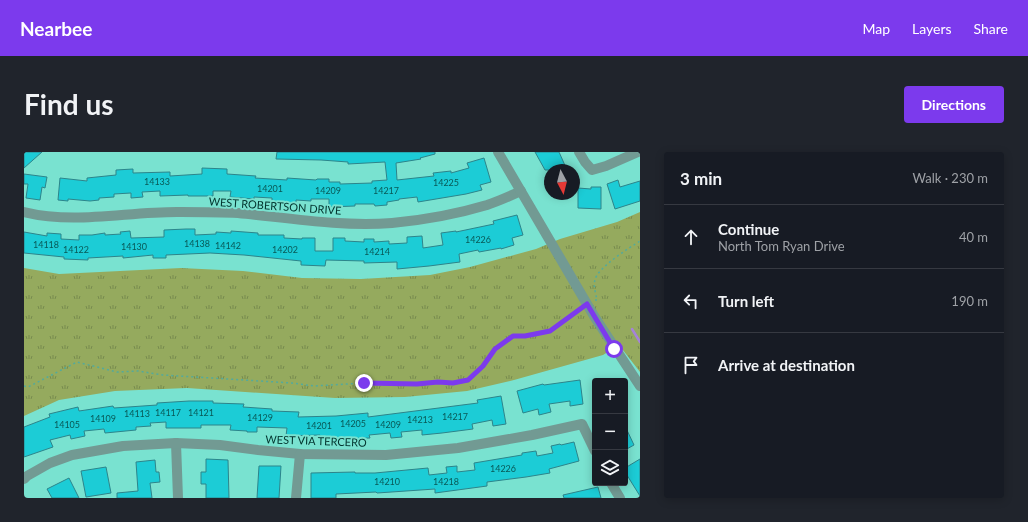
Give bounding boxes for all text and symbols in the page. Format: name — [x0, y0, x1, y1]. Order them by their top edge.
text: Nearbee — [20, 17, 92, 40]
text: Map — [862, 20, 890, 37]
text: Layers — [912, 20, 952, 37]
text: Share — [974, 20, 1008, 37]
button: Directions — [904, 86, 1004, 123]
text: Find us — [24, 87, 114, 121]
north arrow — [544, 164, 580, 200]
text: 3 min — [680, 168, 722, 189]
text: Walk · 230 m — [912, 170, 988, 186]
house number: 14133 — [144, 176, 170, 187]
house number: 14225 — [433, 177, 459, 188]
house number: 14201 — [257, 183, 283, 194]
house number: 14209 — [315, 185, 341, 196]
house number: 14217 — [373, 185, 399, 196]
street label: WEST ROBERTSON DRIVE — [208, 194, 342, 217]
text: Continue — [718, 220, 779, 238]
icon: ahead — [680, 226, 702, 248]
text: 40 m — [959, 229, 988, 245]
house number: 14226 — [465, 234, 491, 245]
house number: 14138 — [184, 238, 210, 249]
text: North Tom Ryan Drive — [718, 238, 845, 254]
house number: 14118 — [33, 239, 59, 250]
house number: 14142 — [215, 240, 241, 251]
house number: 14130 — [121, 241, 147, 252]
house number: 14122 — [63, 244, 89, 255]
house number: 14202 — [272, 244, 298, 255]
house number: 14214 — [364, 246, 390, 257]
icon: left — [680, 290, 702, 312]
text: Turn left — [718, 292, 774, 310]
text: 190 m — [951, 293, 988, 309]
route start — [605, 340, 623, 358]
icon: arrive — [680, 354, 702, 376]
text: Arrive at destination — [718, 356, 855, 374]
route end — [355, 374, 373, 392]
map controls — [592, 378, 628, 486]
button: + — [592, 378, 628, 414]
house number: 14117 — [155, 407, 181, 418]
house number: 14121 — [188, 407, 214, 418]
house number: 14113 — [124, 408, 150, 419]
house number: 14217 — [442, 411, 468, 422]
house number: 14129 — [247, 412, 273, 423]
house number: 14109 — [90, 413, 116, 424]
house number: 14213 — [407, 414, 433, 425]
button: − — [592, 414, 628, 450]
house number: 14205 — [340, 418, 366, 429]
house number: 14105 — [54, 419, 80, 430]
house number: 14209 — [375, 419, 401, 430]
house number: 14201 — [306, 420, 332, 431]
street label: WEST VIA TERCERO — [265, 432, 367, 449]
button: layers — [592, 450, 628, 486]
house number: 14226 — [490, 463, 516, 474]
house number: 14210 — [374, 476, 400, 487]
house number: 14218 — [433, 476, 459, 487]

